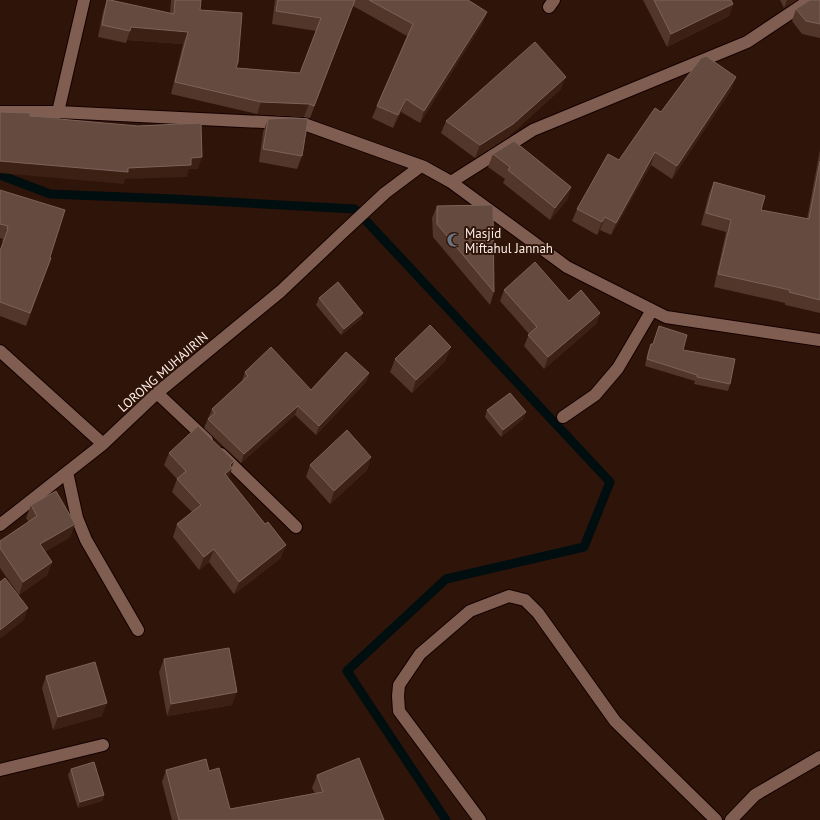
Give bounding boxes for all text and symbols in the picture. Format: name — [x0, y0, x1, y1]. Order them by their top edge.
place label: Masjid Miftahul Jannah — [465, 225, 553, 257]
mosque icon: Masjid Miftahul Jannah — [446, 232, 462, 248]
street label: LORONG MUHAJIRIN — [114, 328, 212, 416]

